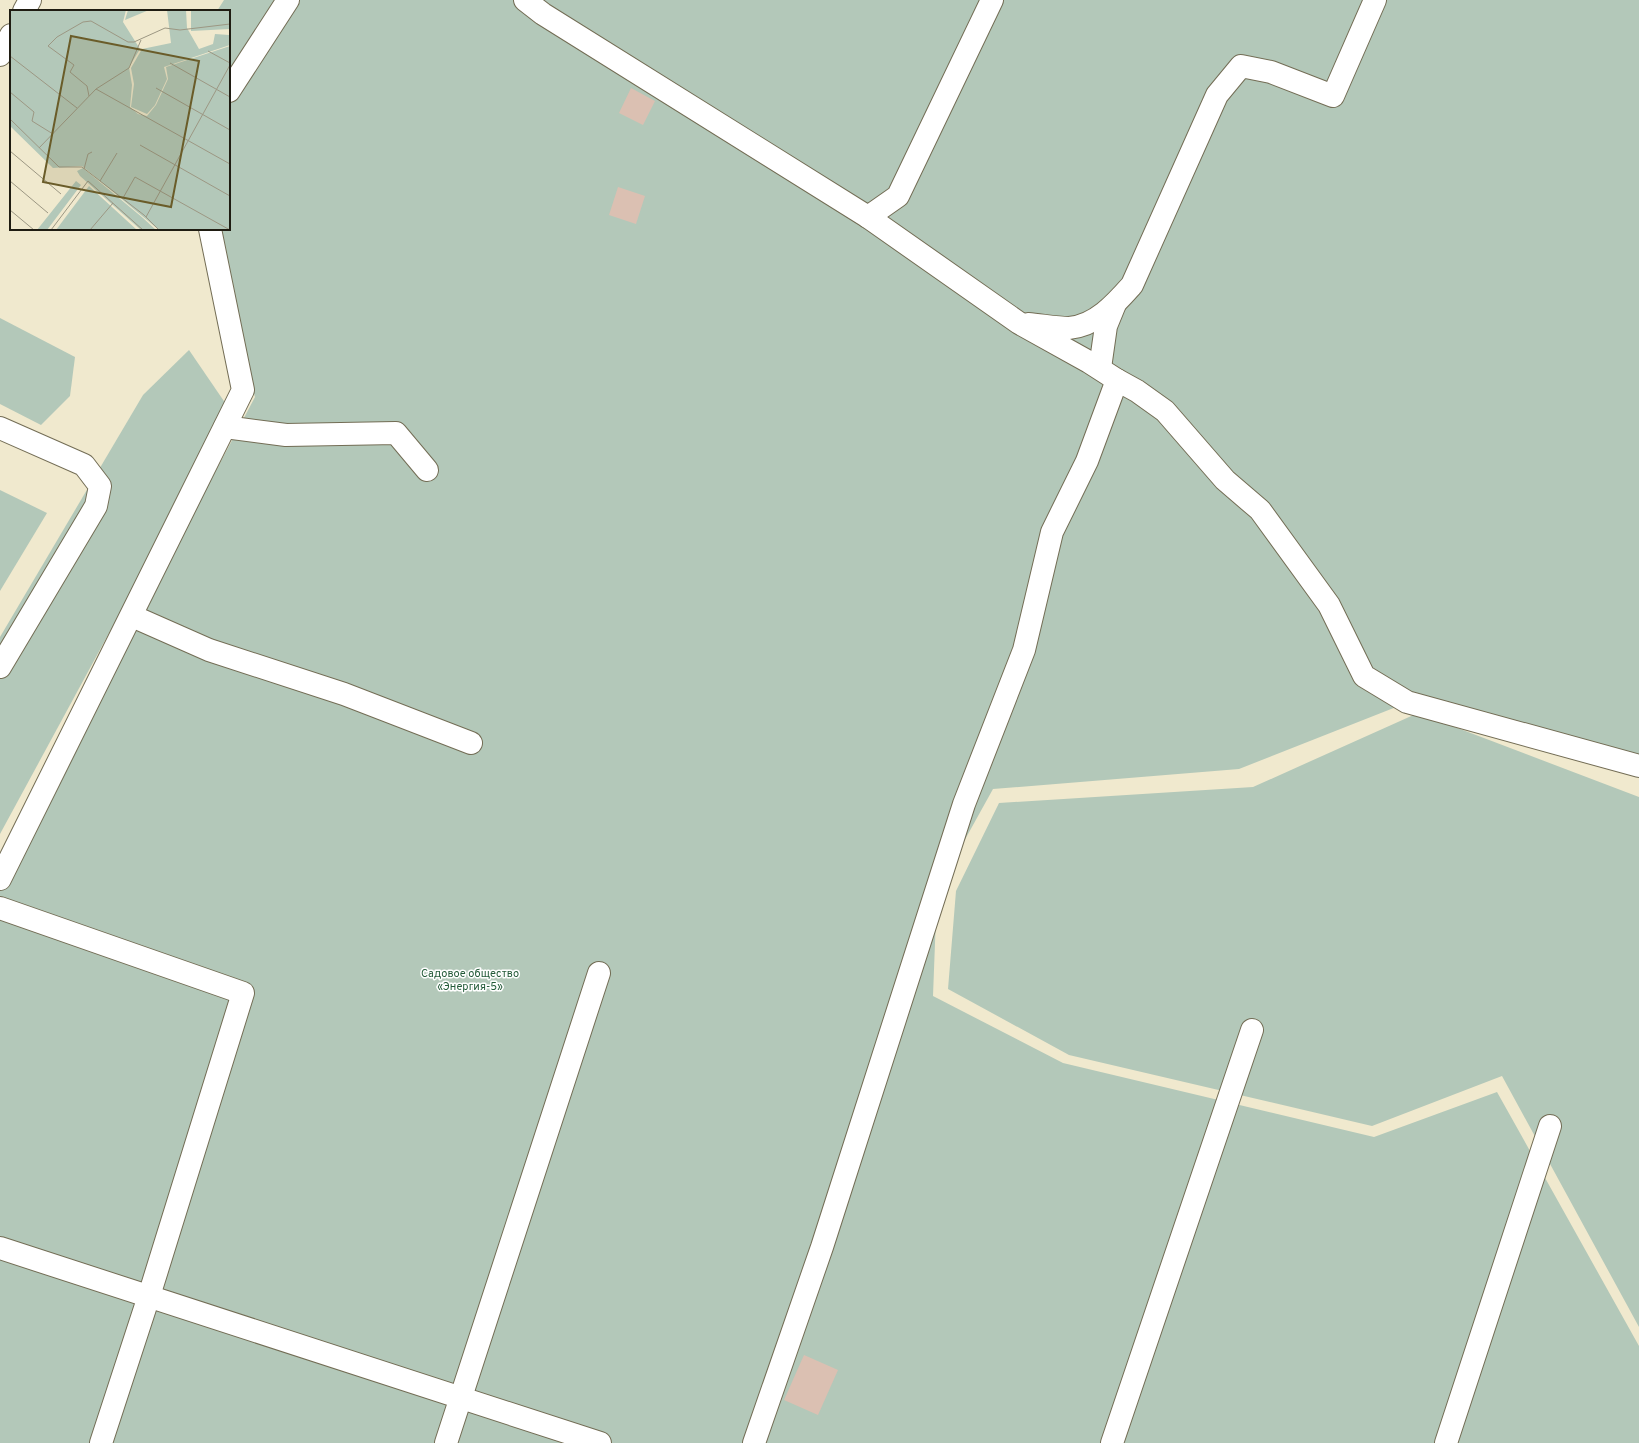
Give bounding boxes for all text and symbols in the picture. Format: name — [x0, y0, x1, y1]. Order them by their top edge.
inset map — [10, 10, 230, 230]
park label: Садовое общество «Энергия-5» — [421, 967, 519, 994]

